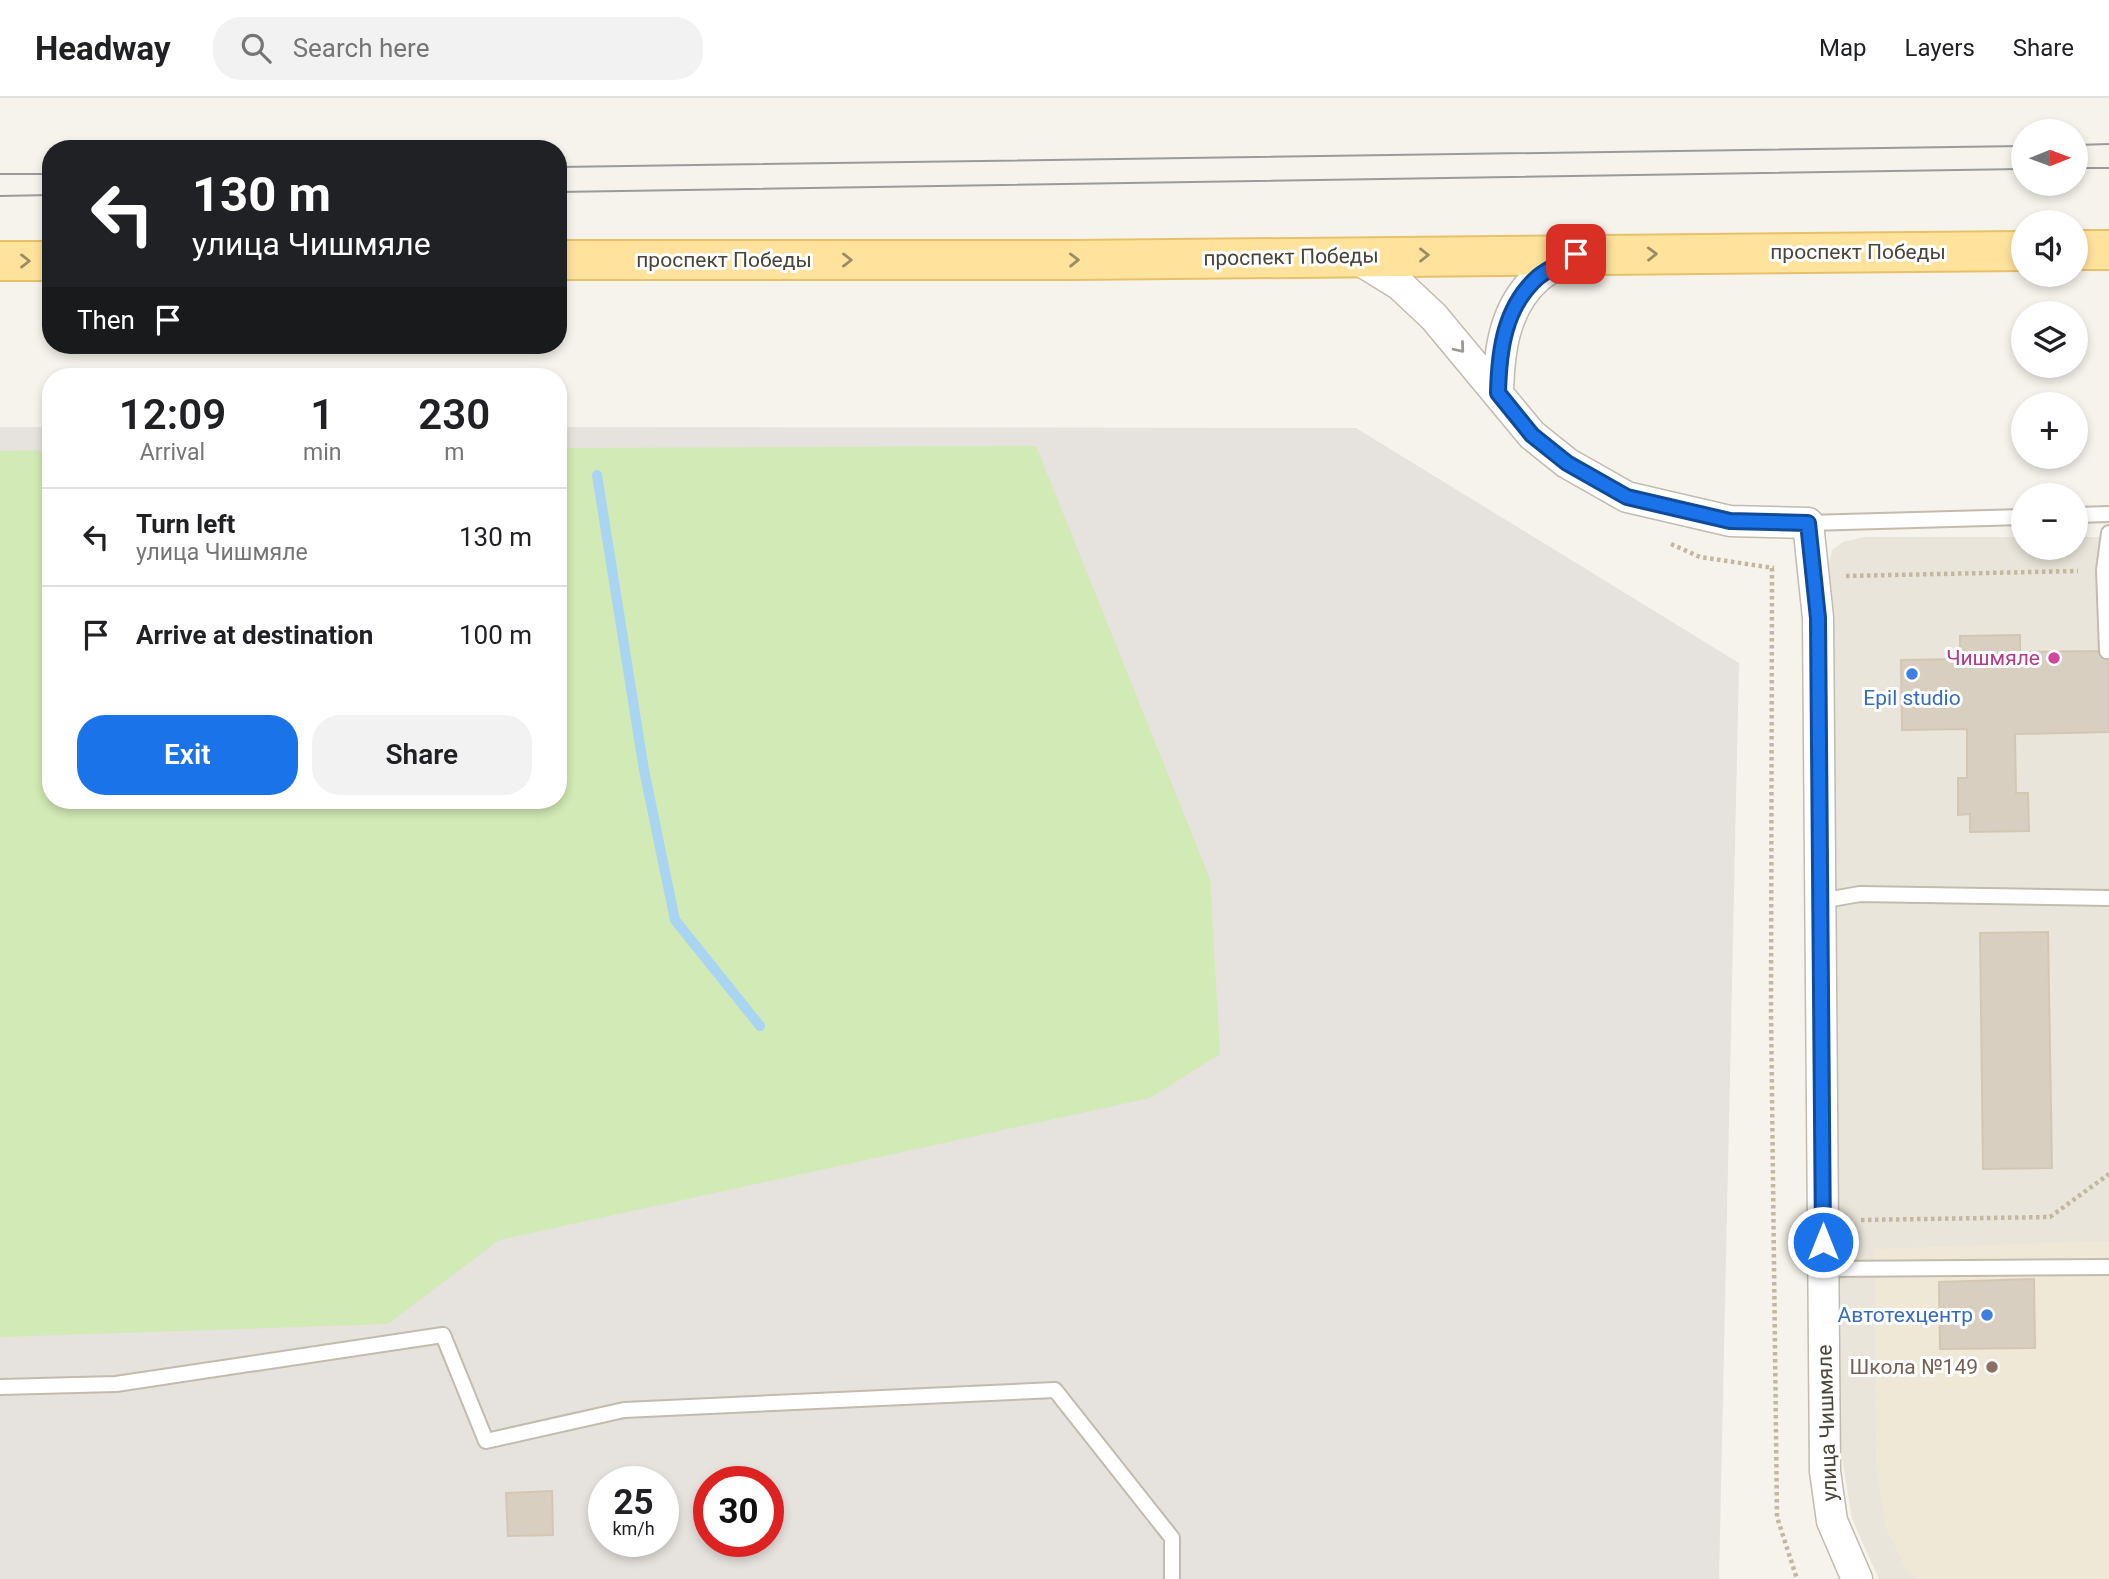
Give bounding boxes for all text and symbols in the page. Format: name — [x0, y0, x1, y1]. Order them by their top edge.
search box — [213, 17, 703, 80]
text: Headway — [35, 29, 171, 68]
icon: search — [237, 29, 275, 67]
text: Search here — [293, 33, 429, 63]
text: Map — [1819, 34, 1867, 62]
text: Layers — [1905, 34, 1975, 62]
text: Share — [2013, 34, 2074, 62]
north arrow — [2011, 119, 2088, 196]
map controls — [2011, 119, 2088, 560]
text: 130 m — [192, 166, 331, 223]
icon: left — [77, 168, 168, 259]
button: sound — [2011, 210, 2088, 287]
pin — [1546, 224, 1606, 284]
text: улица Чишмяле — [192, 225, 431, 263]
icon: arrive — [1557, 235, 1595, 273]
street label: проспект Победы — [1770, 240, 1946, 264]
street label: проспект Победы — [1203, 243, 1379, 271]
one-way arrow — [1647, 246, 1658, 261]
one-way arrow — [1420, 247, 1430, 263]
street label: проспект Победы — [636, 248, 812, 272]
one-way arrow — [842, 252, 853, 268]
one-way arrow — [1070, 252, 1080, 268]
one-way arrow — [21, 253, 31, 269]
icon: arrive — [149, 301, 187, 339]
button: layers — [2011, 301, 2088, 378]
text: Then — [77, 305, 135, 335]
one-way arrow — [1452, 339, 1464, 352]
text: 12:09 — [119, 390, 226, 439]
text: 1 — [310, 390, 334, 439]
text: 230 — [418, 390, 490, 439]
button: + — [2011, 392, 2088, 469]
text: Arrival — [140, 439, 205, 466]
text: min — [303, 439, 341, 466]
text: m — [444, 439, 464, 466]
button: − — [2011, 483, 2088, 560]
text: Turn left — [136, 509, 235, 539]
icon: left — [77, 518, 115, 556]
text: 130 m — [459, 522, 532, 552]
text: улица Чишмяле — [136, 539, 308, 566]
icon: arrive — [77, 616, 115, 654]
text: Arrive at destination — [136, 620, 373, 650]
text: 100 m — [459, 620, 532, 650]
place label: Чишмяле — [1946, 646, 2040, 670]
marker: Чишмяле — [2046, 650, 2062, 666]
marker: Epil studio — [1904, 666, 1920, 682]
place label: Epil studio — [1863, 686, 1961, 710]
button: Exit — [77, 715, 298, 795]
button: Share — [312, 715, 532, 795]
position arrow — [1786, 1205, 1860, 1279]
place label: Автотехцентр — [1838, 1303, 1973, 1327]
marker: Автотехцентр — [1979, 1307, 1995, 1323]
street label: улица Чишмяле — [1812, 1344, 1842, 1502]
place label: Школа №149 — [1850, 1355, 1978, 1379]
marker: Школа №149 — [1984, 1359, 2000, 1375]
speed limit sign: 30 — [693, 1466, 784, 1557]
text: 25 — [613, 1482, 654, 1523]
text: km/h — [612, 1518, 655, 1539]

